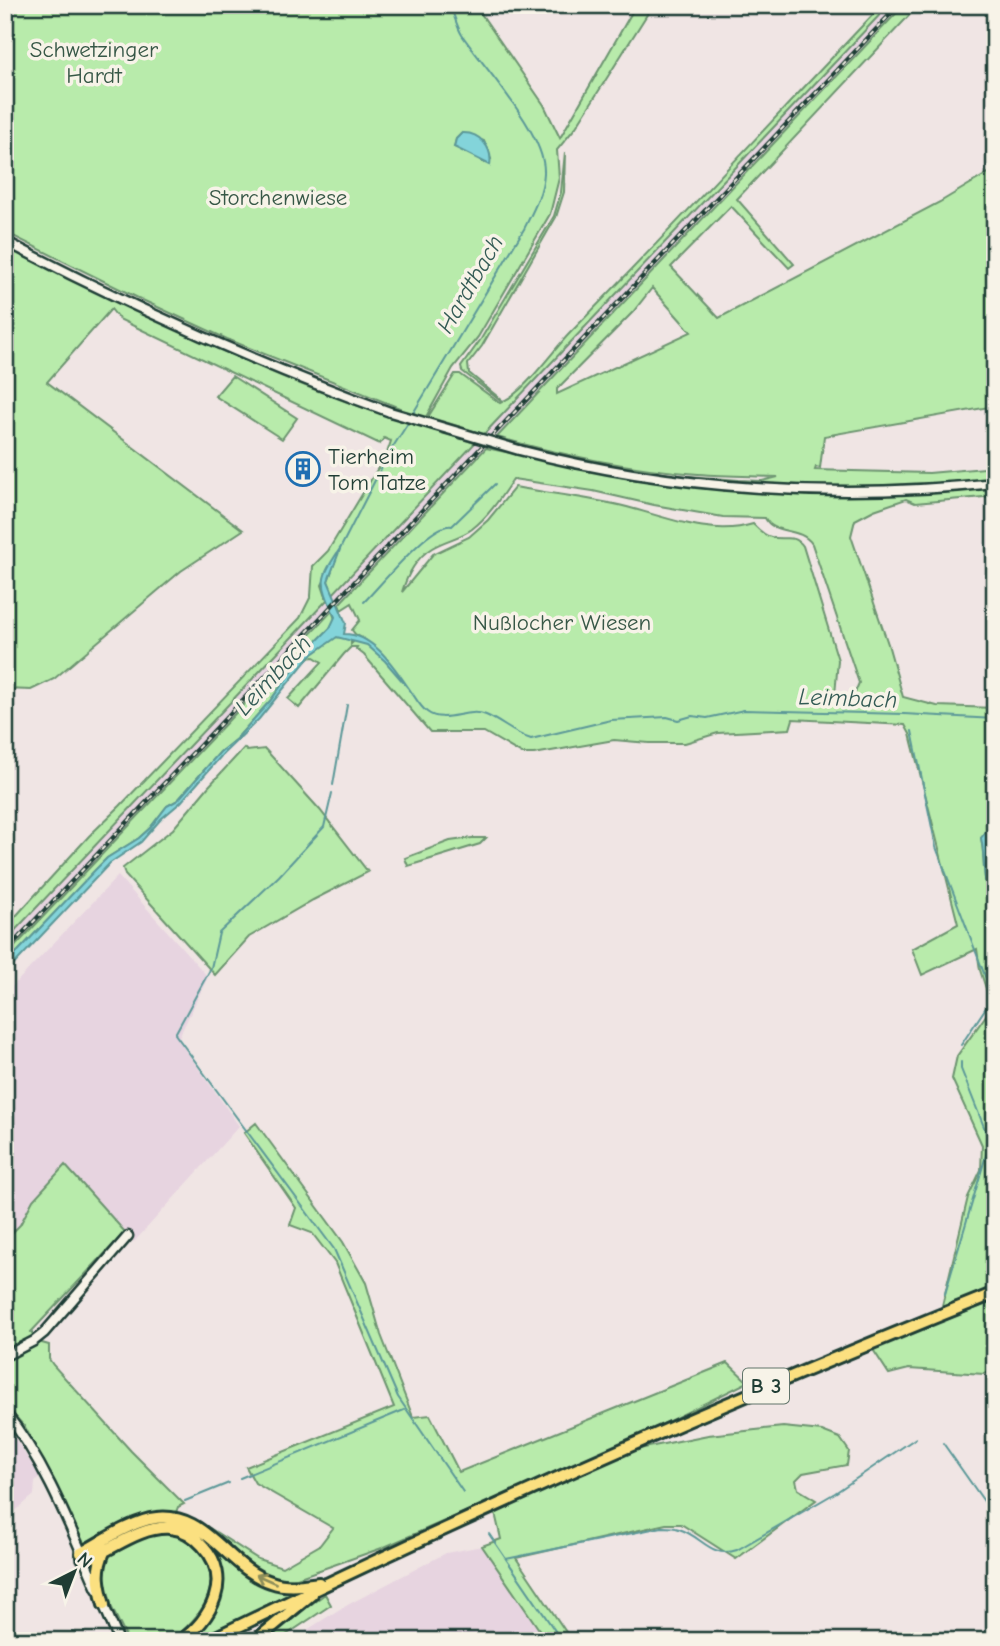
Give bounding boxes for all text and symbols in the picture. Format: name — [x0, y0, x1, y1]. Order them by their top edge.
park label: Schwetzinger Hardt — [30, 36, 159, 89]
park label: Storchenwiese — [209, 184, 347, 211]
water label: Hardtbach — [431, 230, 509, 338]
place label: Tierheim Tom Tatze — [328, 443, 426, 496]
building icon: Tierheim Tom Tatze — [284, 450, 322, 488]
park label: Nußlocher Wiesen — [473, 609, 651, 636]
water label: Leimbach — [229, 629, 317, 721]
water label: Leimbach — [798, 682, 898, 714]
road number: B 3 — [743, 1368, 789, 1404]
north arrow — [38, 1538, 108, 1608]
text: N — [73, 1548, 97, 1572]
one-way arrow — [255, 1572, 277, 1585]

